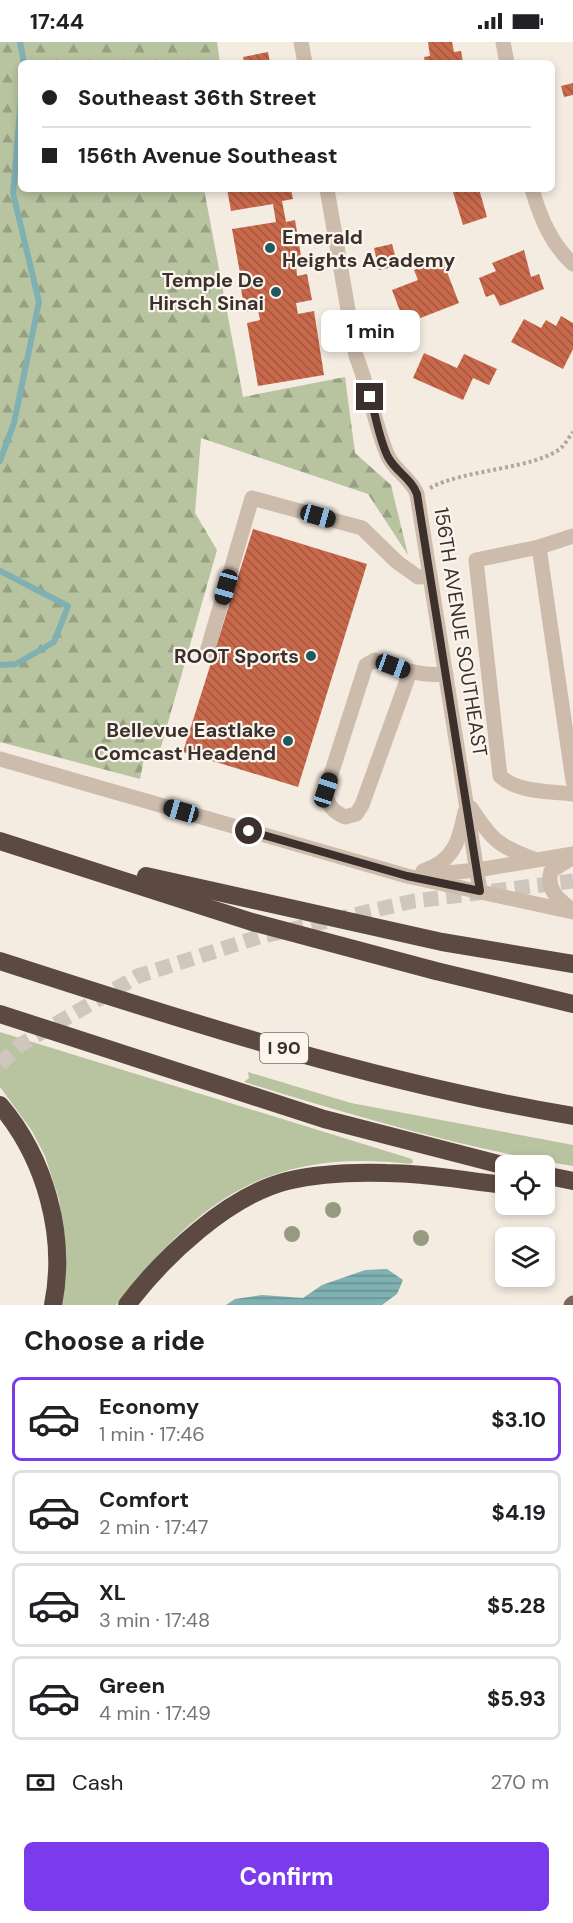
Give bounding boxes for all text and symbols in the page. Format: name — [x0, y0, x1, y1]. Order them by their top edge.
text: 17:44 — [30, 7, 84, 36]
text: Southeast 36th Street — [78, 83, 317, 112]
text: 156th Avenue Southeast — [78, 141, 337, 170]
place label: Emerald Heights Academy — [282, 224, 455, 273]
marker: Emerald Heights Academy — [263, 241, 277, 255]
place label: Temple De Hirsch Sinai — [149, 267, 264, 316]
marker: Temple De Hirsch Sinai — [269, 285, 283, 299]
callout: 1 min — [320, 310, 419, 352]
text: 1 min — [346, 318, 395, 344]
route end — [356, 383, 383, 410]
car — [298, 502, 338, 530]
street label: 156TH AVENUE SOUTHEAST — [428, 505, 494, 759]
car — [212, 567, 240, 607]
place label: ROOT Sports — [174, 643, 299, 669]
marker: ROOT Sports — [304, 649, 318, 663]
car — [373, 651, 413, 681]
place label: Bellevue Eastlake Comcast Headend — [94, 717, 276, 766]
marker: Bellevue Eastlake Comcast Headend — [281, 734, 295, 748]
car — [312, 770, 340, 810]
car — [161, 797, 201, 825]
route start — [235, 817, 262, 844]
road number: I 90 — [260, 1033, 308, 1063]
map controls — [495, 1155, 555, 1287]
button: locate — [495, 1155, 555, 1215]
button: layers — [495, 1227, 555, 1287]
text: Choose a ride — [24, 1323, 205, 1358]
icon: car — [27, 1392, 81, 1446]
text: Economy — [99, 1392, 199, 1421]
text: $3.10 — [491, 1405, 546, 1434]
text: 1 min · 17:46 — [99, 1421, 205, 1447]
icon: car — [27, 1485, 81, 1539]
text: Comfort — [99, 1485, 189, 1514]
text: $4.19 — [492, 1498, 546, 1527]
text: 2 min · 17:47 — [99, 1514, 208, 1540]
icon: car — [27, 1578, 81, 1632]
text: XL — [99, 1578, 126, 1607]
text: $5.28 — [487, 1591, 546, 1620]
text: 3 min · 17:48 — [99, 1607, 210, 1633]
icon: car — [27, 1671, 81, 1725]
text: Green — [99, 1671, 165, 1700]
text: $5.93 — [487, 1684, 546, 1713]
text: 4 min · 17:49 — [99, 1700, 211, 1726]
icon: cash — [24, 1766, 57, 1799]
text: Cash — [72, 1768, 123, 1797]
text: 270 m — [491, 1769, 549, 1795]
button: Confirm — [24, 1842, 549, 1911]

